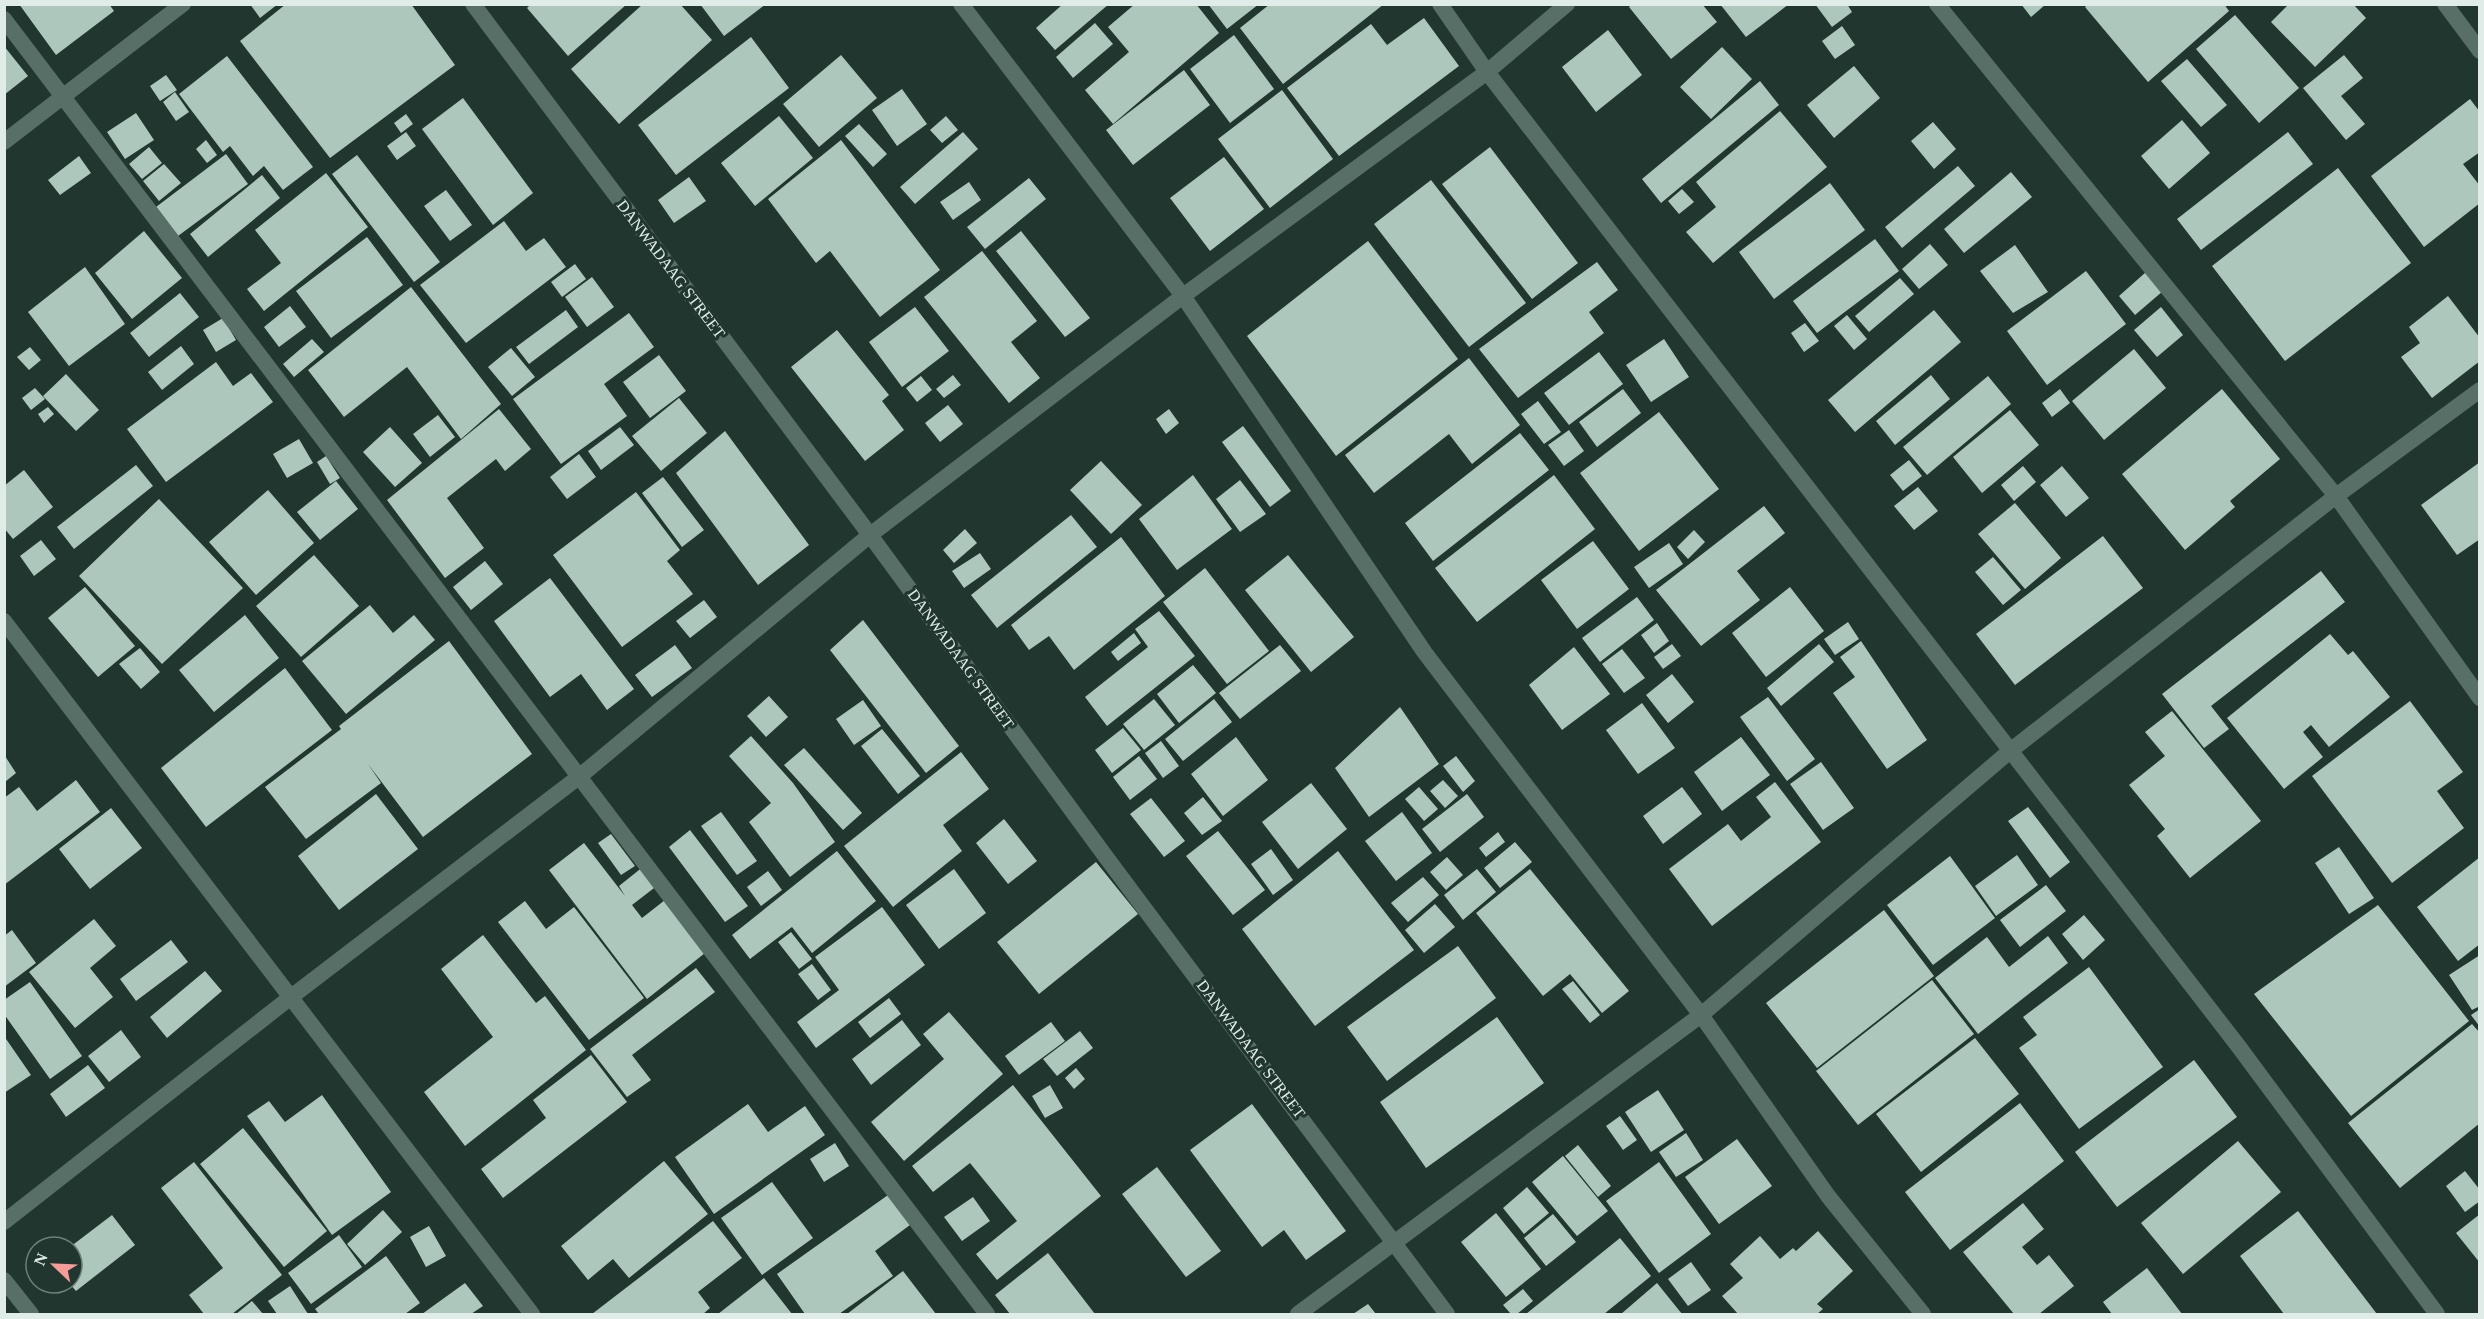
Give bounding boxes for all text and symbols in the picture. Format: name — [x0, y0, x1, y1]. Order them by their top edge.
street label: DANWADAAG STREET — [614, 197, 729, 342]
street label: DANWADAAG STREET — [905, 586, 1018, 732]
street label: DANWADAAG STREET — [1194, 977, 1309, 1122]
north arrow — [24, 1235, 84, 1295]
text: N — [31, 1250, 51, 1268]

